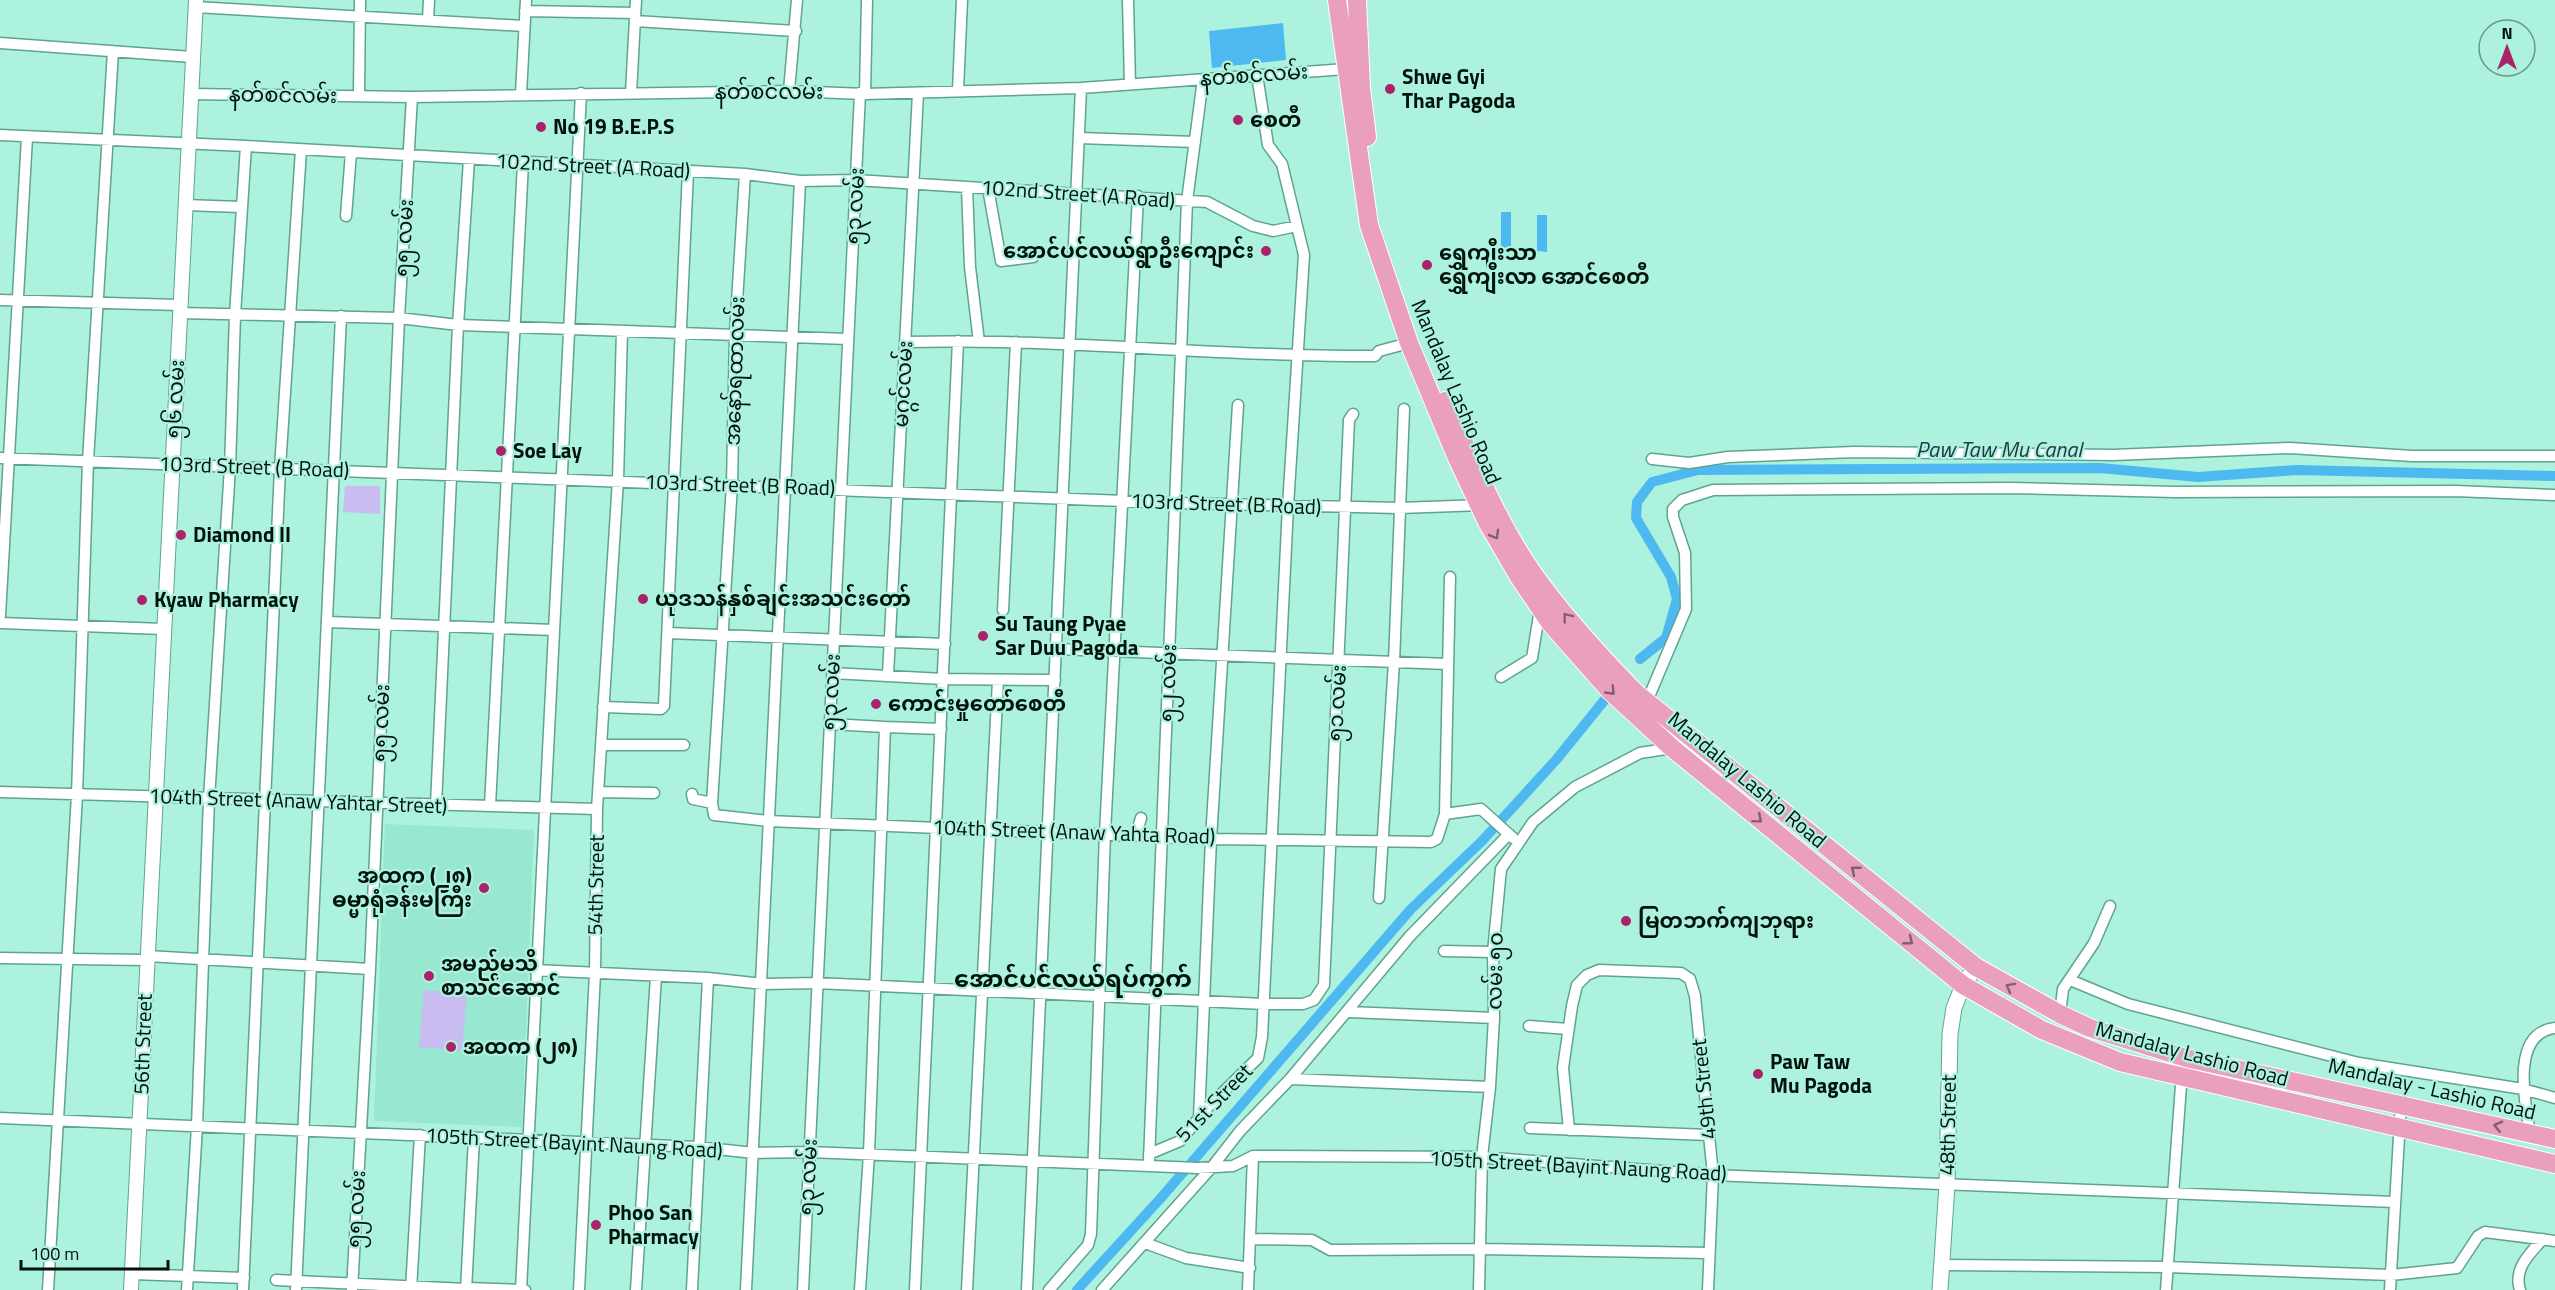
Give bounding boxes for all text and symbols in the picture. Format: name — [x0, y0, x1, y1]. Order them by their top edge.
north arrow — [2477, 18, 2537, 78]
text: N — [2501, 21, 2513, 45]
street label: နတ်စင်လမ်း — [1199, 54, 1309, 96]
place label: Shwe Gyi Thar Pagoda — [1402, 60, 1516, 116]
street label: နတ်စင်လမ်း — [715, 75, 823, 109]
street label: နတ်စင်လမ်း — [228, 77, 338, 113]
marker: Shwe Gyi Thar Pagoda — [1383, 82, 1397, 96]
place label: စေတီ — [1250, 103, 1301, 135]
place label: No 19 B.E.P.S — [553, 110, 674, 142]
marker: စေတီ — [1231, 113, 1245, 127]
marker: No 19 B.E.P.S — [534, 120, 548, 134]
street label: 102nd Street (A Road) — [495, 144, 691, 186]
street label: ၅၃ လမ်း — [836, 167, 874, 245]
street label: 102nd Street (A Road) — [980, 170, 1176, 216]
street label: ၅၅ လမ်း — [385, 198, 423, 278]
place label: အောင်ပင်လယ်ရွာဦးကျောင်း — [1003, 234, 1254, 269]
place label: ရွှေကျီးသာ ရွှေကျီးလာ အောင်စေတီ — [1439, 236, 1650, 295]
marker: အောင်ပင်လယ်ရွာဦးကျောင်း — [1259, 244, 1273, 258]
marker: ရွှေကျီးသာ ရွှေကျီးလာ အောင်စေတီ — [1420, 258, 1434, 272]
street label: Mandalay Lashio Road — [1403, 294, 1510, 489]
street label: အနော်ရထာလမ်း — [715, 296, 755, 446]
street label: မဂ္ဂင်လမ်း — [884, 340, 924, 428]
street label: ၅၆ လမ်း — [156, 359, 194, 439]
water label: Paw Taw Mu Canal — [1916, 432, 2084, 466]
place label: Soe Lay — [513, 434, 582, 466]
marker: Soe Lay — [494, 444, 508, 458]
street label: 103rd Street (B Road) — [158, 447, 350, 485]
street label: 103rd Street (B Road) — [644, 465, 836, 503]
street label: 103rd Street (B Road) — [1130, 484, 1322, 522]
place label: Diamond II — [193, 518, 291, 550]
marker: Diamond II — [174, 528, 188, 542]
one-way arrow — [1487, 529, 1499, 539]
place label: ယုဒသန်နှစ်ချင်းအသင်းတော် — [655, 582, 911, 617]
place label: Kyaw Pharmacy — [154, 583, 299, 615]
marker: ယုဒသန်နှစ်ချင်းအသင်းတော် — [636, 592, 650, 606]
marker: Kyaw Pharmacy — [135, 593, 149, 607]
place label: Su Taung Pyae Sar Duu Pagoda — [995, 607, 1139, 663]
one-way arrow — [1563, 613, 1574, 624]
marker: Su Taung Pyae Sar Duu Pagoda — [976, 629, 990, 643]
street label: ၅၂ လမ်း — [1150, 643, 1186, 723]
street label: ၅၃ လမ်း — [812, 653, 850, 731]
street label: ၅၁ လမ်း — [1318, 664, 1356, 742]
street label: ၅၅ လမ်း — [363, 683, 399, 763]
one-way arrow — [1604, 684, 1615, 694]
place label: ကောင်းမှုတော်စေတီ — [888, 687, 1066, 721]
marker: ကောင်းမှုတော်စေတီ — [869, 697, 883, 711]
street label: Mandalay Lashio Road — [1661, 703, 1834, 855]
street label: 104th Street (Anaw Yahtar Street) — [148, 779, 448, 821]
street label: 104th Street (Anaw Yahta Road) — [932, 810, 1216, 852]
one-way arrow — [1751, 812, 1762, 823]
street label: 54th Street — [578, 834, 612, 936]
place label: အထက (၂၈) ဓမ္မာရုံခန်းမကြီး — [332, 859, 472, 918]
one-way arrow — [1851, 866, 1862, 877]
marker: အထက (၂၈) ဓမ္မာရုံခန်းမကြီး — [477, 881, 491, 895]
place label: မြတဘက်ကျဘုရား — [1638, 904, 1814, 939]
marker: မြတဘက်ကျဘုရား — [1619, 914, 1633, 928]
street label: လမ်း ၅၀ — [1477, 932, 1513, 1010]
one-way arrow — [1902, 934, 1913, 945]
place label: အမည်မသိ စာသင်ဆောင် — [441, 947, 561, 1003]
district label: အောင်ပင်လယ်ရပ်ကွက် — [954, 960, 1192, 998]
marker: အမည်မသိ စာသင်ဆောင် — [422, 969, 436, 983]
one-way arrow — [2006, 983, 2016, 994]
street label: 56th Street — [124, 992, 160, 1095]
street label: Mandalay Lashio Road — [2092, 1012, 2292, 1094]
place label: အထက (၂၈) — [463, 1030, 578, 1064]
street label: 49th Street — [1682, 1037, 1724, 1141]
marker: အထက (၂၈) — [444, 1040, 458, 1054]
place label: Paw Taw Mu Pagoda — [1770, 1045, 1872, 1101]
street label: Mandalay - Lashio Road — [2325, 1049, 2539, 1127]
street label: 51st Street — [1167, 1055, 1260, 1149]
marker: Paw Taw Mu Pagoda — [1751, 1067, 1765, 1081]
street label: 48th Street — [1930, 1074, 1964, 1176]
street label: 105th Street (Bayint Naung Road) — [425, 1118, 724, 1166]
one-way arrow — [2493, 1120, 2503, 1133]
street label: ၅၃ လမ်း — [789, 1138, 827, 1216]
street label: 105th Street (Bayint Naung Road) — [1429, 1141, 1728, 1189]
street label: ၅၅ လမ်း — [337, 1169, 375, 1249]
place label: Phoo San Pharmacy — [608, 1196, 699, 1252]
marker: Phoo San Pharmacy — [589, 1218, 603, 1232]
scale bar — [21, 1233, 168, 1271]
text: 100 m — [30, 1240, 79, 1267]

